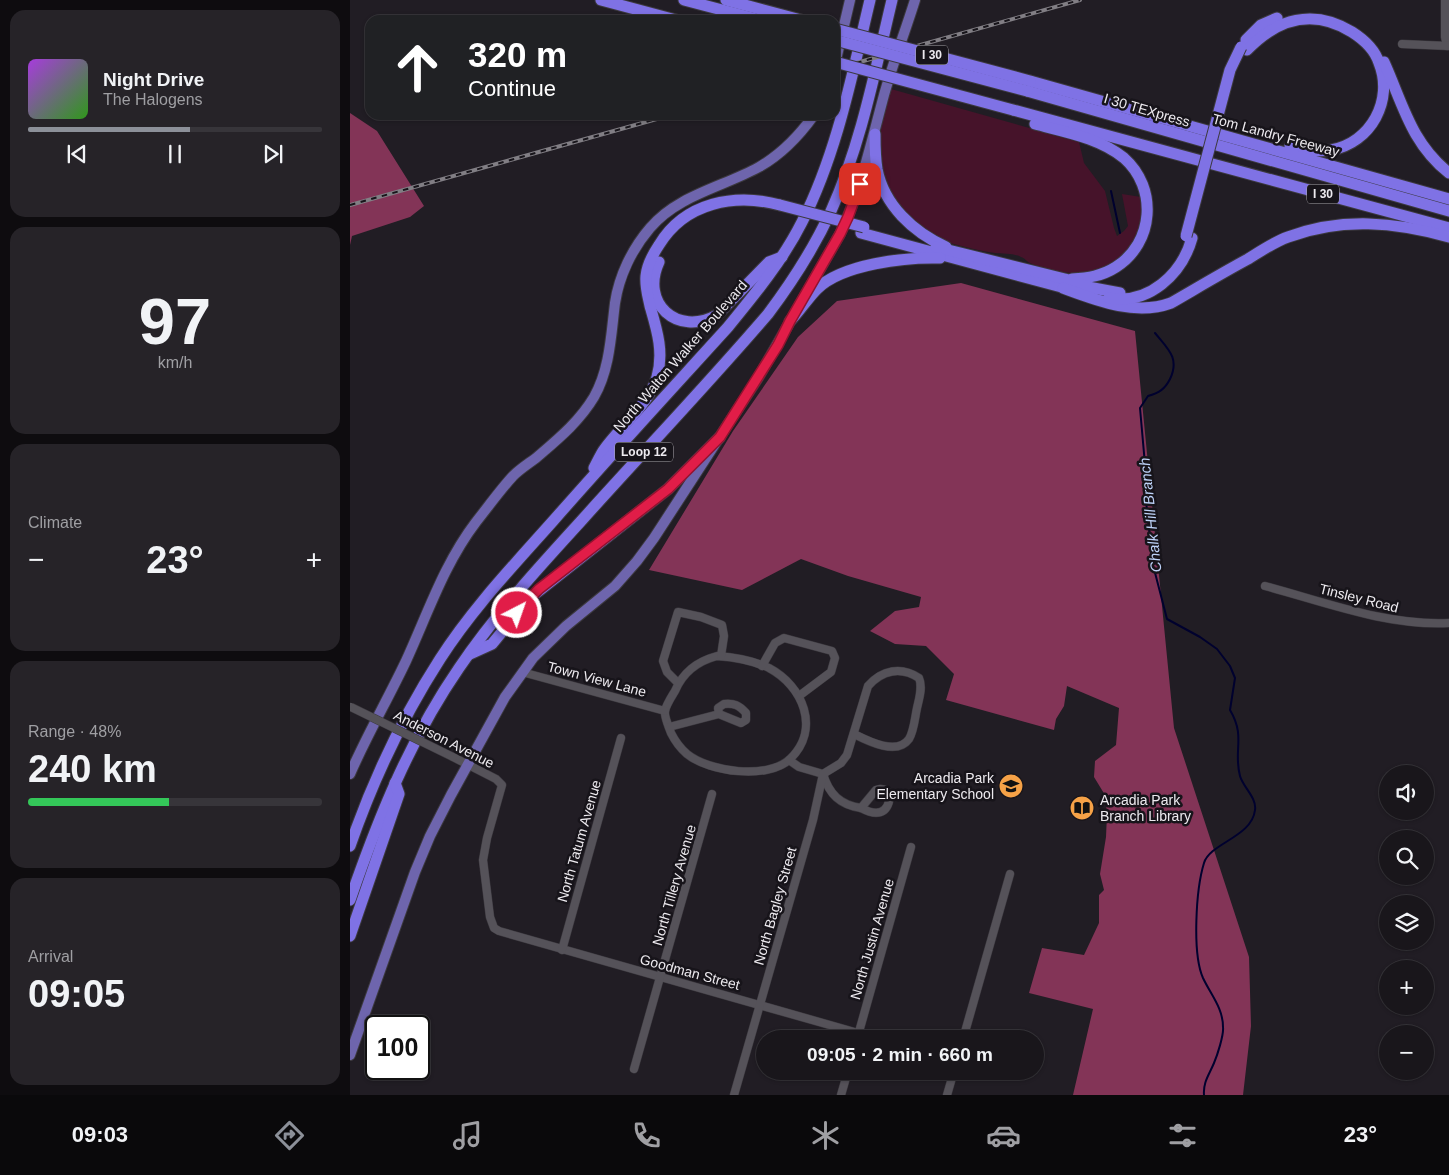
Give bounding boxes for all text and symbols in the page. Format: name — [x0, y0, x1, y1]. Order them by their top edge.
icon: ahead — [385, 35, 450, 100]
text: 320 m — [468, 35, 567, 74]
road number: I 30 — [916, 46, 948, 64]
text: Night Drive — [103, 69, 204, 90]
text: Continue — [468, 76, 556, 101]
street label: I 30 TEXpress — [1102, 90, 1192, 130]
text: The Halogens — [103, 91, 203, 108]
street label: Tom Landry Freeway — [1211, 110, 1341, 160]
icon: previous — [63, 140, 91, 168]
icon: pause — [161, 140, 189, 168]
icon: next — [259, 140, 287, 168]
pin — [839, 163, 881, 205]
icon: arrive — [846, 170, 874, 198]
road number: I 30 — [1307, 184, 1339, 203]
street label: North Walton Walker Boulevard — [610, 277, 750, 435]
text: 97 — [139, 285, 211, 358]
text: km/h — [158, 354, 192, 371]
road number: Loop 12 — [615, 442, 673, 462]
water label: Chalk Hill Branch — [1136, 457, 1164, 573]
text: Climate — [28, 514, 82, 531]
text: 23° — [146, 539, 204, 581]
text: − — [28, 544, 44, 575]
text: + — [306, 544, 322, 575]
street label: Tinsley Road — [1318, 580, 1400, 616]
position arrow — [490, 586, 542, 638]
street label: Town View Lane — [546, 658, 648, 700]
street label: Anderson Avenue — [391, 707, 497, 771]
text: Range · 48% — [28, 723, 121, 740]
text: 240 km — [28, 748, 157, 790]
map controls — [1379, 765, 1434, 1080]
button: sound — [1379, 765, 1434, 820]
place label: Arcadia Park Elementary School — [876, 770, 995, 802]
school or university icon: Arcadia Park Elementary School — [998, 773, 1024, 799]
street label: North Tatum Avenue — [554, 778, 604, 904]
place label: Arcadia Park Branch Library — [1100, 792, 1191, 824]
library icon: Arcadia Park Branch Library — [1069, 795, 1095, 821]
street label: North Tillery Avenue — [649, 822, 699, 947]
button: search — [1379, 830, 1434, 885]
street label: North Bagley Street — [750, 845, 800, 967]
street label: North Justin Avenue — [847, 876, 897, 1001]
button: layers — [1379, 895, 1434, 950]
text: Arrival — [28, 948, 73, 965]
street label: Goodman Street — [638, 951, 742, 993]
button: + — [1379, 960, 1434, 1015]
text: 09:05 — [28, 973, 125, 1015]
speed limit sign: 100 — [365, 1015, 430, 1080]
button: − — [1379, 1025, 1434, 1080]
text: 09:05 · 2 min · 660 m — [807, 1044, 993, 1065]
icon: directions — [272, 1118, 307, 1153]
icon: music — [450, 1118, 485, 1153]
icon: phone — [629, 1118, 664, 1153]
icon: climate — [808, 1118, 843, 1153]
icon: car — [986, 1118, 1021, 1153]
icon: filters — [1165, 1118, 1200, 1153]
text: 09:03 — [72, 1122, 128, 1147]
text: 23° — [1344, 1122, 1377, 1147]

